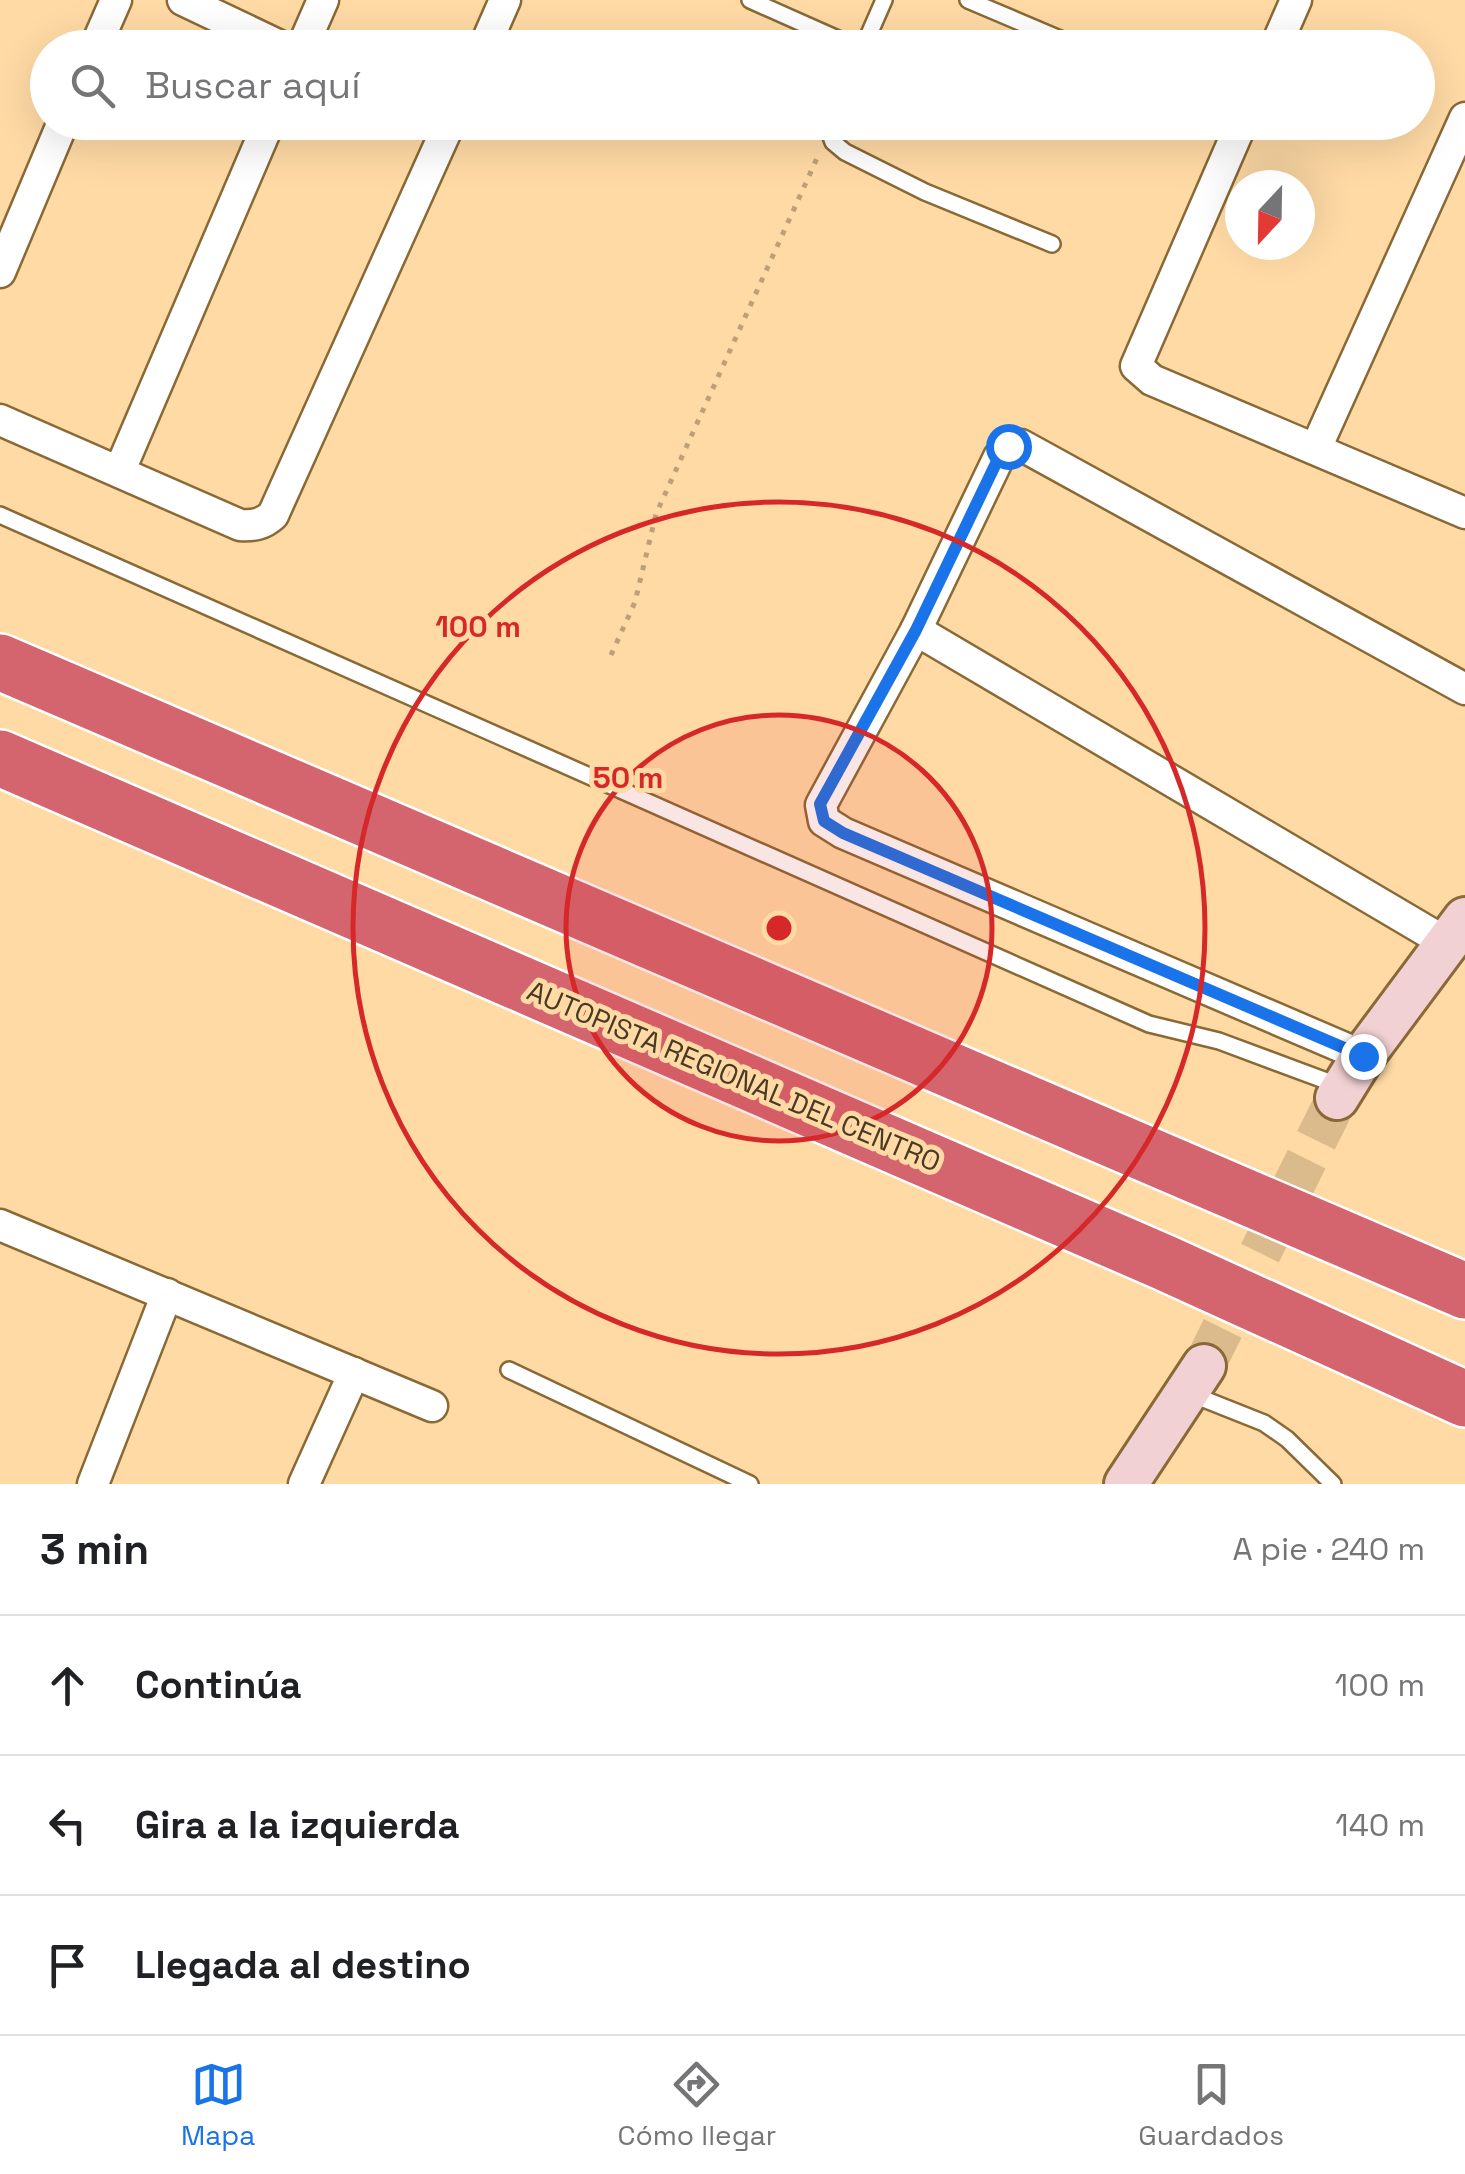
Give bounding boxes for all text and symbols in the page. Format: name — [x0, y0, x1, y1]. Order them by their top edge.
search box — [30, 30, 1435, 140]
icon: search — [65, 58, 120, 113]
text: Buscar aquí — [145, 61, 360, 109]
north arrow — [1225, 170, 1315, 260]
route start — [986, 424, 1032, 470]
text: 100 m — [435, 607, 521, 646]
text: 50 m — [593, 758, 663, 797]
centre of rings — [761, 910, 797, 946]
street label: AUTOPISTA REGIONAL DEL CENTRO — [522, 972, 946, 1180]
route end — [1341, 1034, 1387, 1080]
text: 3 min — [40, 1523, 149, 1576]
text: A pie · 240 m — [1233, 1529, 1425, 1569]
icon: ahead — [40, 1658, 95, 1713]
text: Continúa — [135, 1661, 302, 1709]
text: 100 m — [1335, 1665, 1425, 1705]
icon: left — [40, 1798, 95, 1853]
text: Gira a la izquierda — [135, 1801, 460, 1849]
text: 140 m — [1335, 1805, 1425, 1845]
icon: arrive — [40, 1938, 95, 1993]
text: Llegada al destino — [135, 1941, 471, 1989]
tab: Mapa — [181, 2057, 255, 2153]
tab: Cómo llegar — [618, 2057, 776, 2153]
tab: Guardados — [1138, 2057, 1284, 2153]

